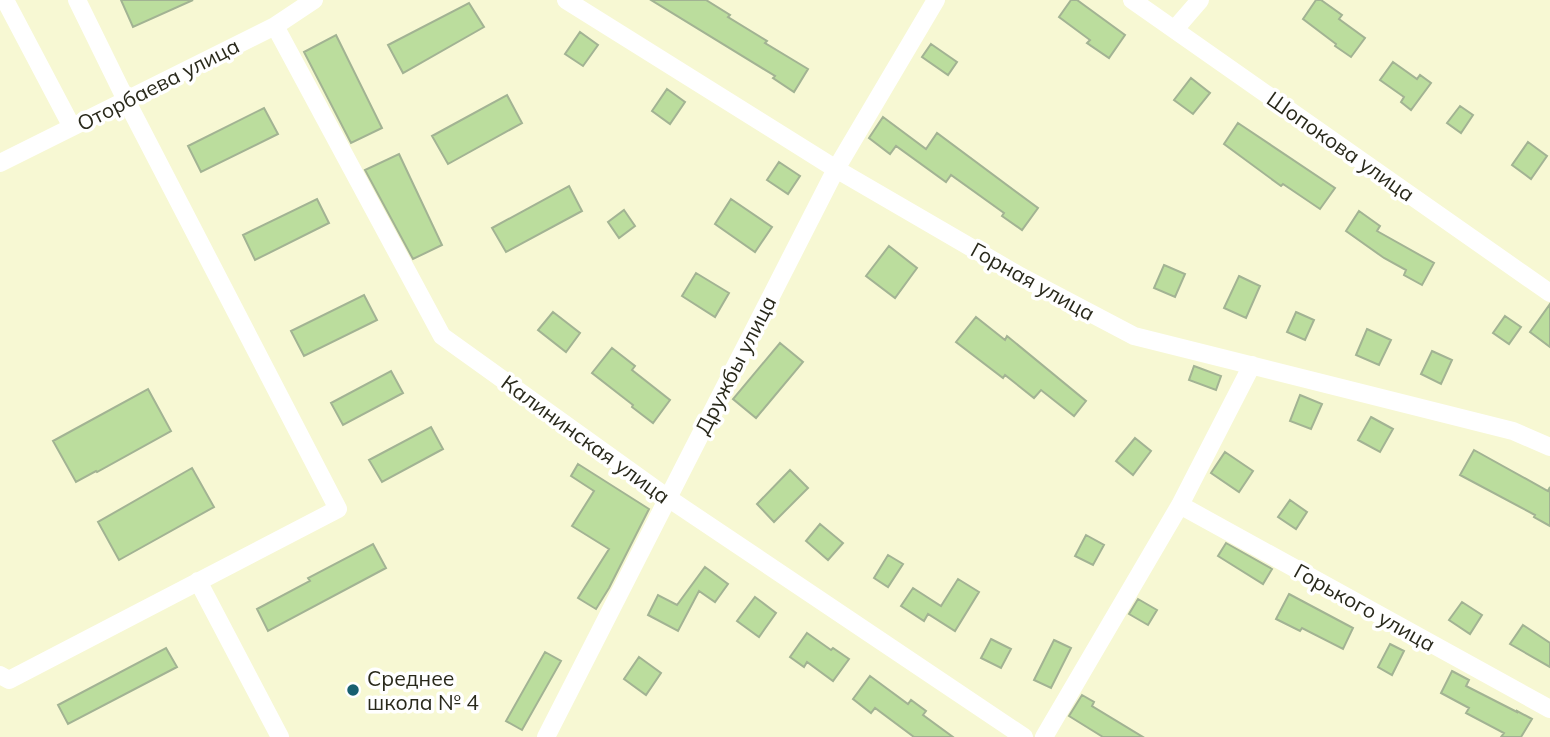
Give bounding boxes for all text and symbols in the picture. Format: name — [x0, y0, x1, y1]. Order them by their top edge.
street label: Оторбаева улица — [73, 32, 243, 136]
street label: Шопокова улица — [1262, 85, 1420, 207]
street label: Горная улица — [966, 236, 1100, 326]
street label: Дружбы улица — [689, 291, 781, 439]
street label: Калининская улица — [497, 369, 675, 509]
street label: Горького улица — [1290, 557, 1440, 657]
place label: Среднее школа № 4 — [367, 665, 479, 715]
marker: Среднее школа № 4 — [345, 682, 361, 698]

